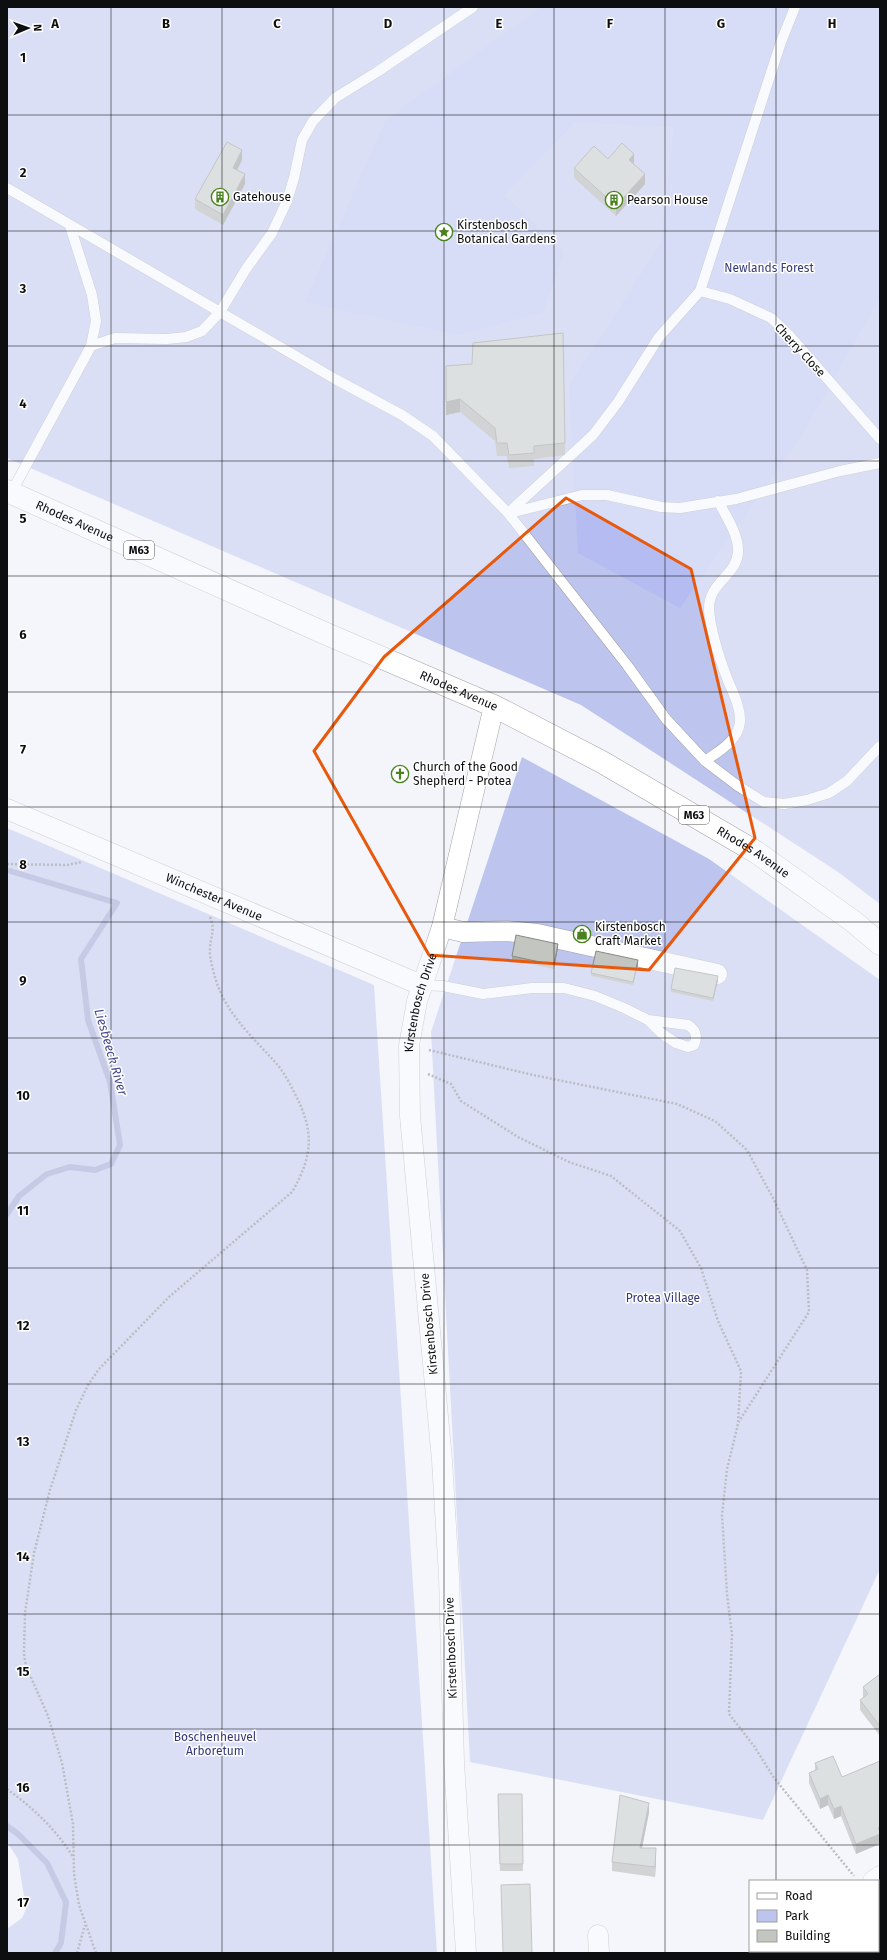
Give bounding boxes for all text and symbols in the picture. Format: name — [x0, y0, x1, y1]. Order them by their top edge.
north arrow — [8, 8, 48, 48]
text: A — [50, 16, 59, 31]
text: B — [162, 16, 170, 31]
text: C — [273, 16, 281, 31]
text: D — [384, 16, 393, 31]
text: E — [496, 16, 503, 31]
text: F — [607, 16, 614, 31]
text: G — [717, 16, 725, 31]
text: H — [828, 16, 836, 31]
text: N — [31, 24, 44, 32]
text: 1 — [20, 50, 26, 65]
text: 2 — [20, 165, 27, 180]
building icon: Gatehouse — [210, 187, 230, 207]
place label: Gatehouse — [233, 190, 291, 204]
building icon: Pearson House — [604, 190, 624, 210]
place label: Pearson House — [627, 193, 708, 207]
place label: Kirstenbosch Botanical Gardens — [457, 218, 556, 246]
place icon: Kirstenbosch Botanical Gardens — [434, 222, 454, 242]
park label: Newlands Forest — [724, 261, 814, 275]
text: 3 — [19, 281, 27, 296]
street label: Cherry Close — [772, 320, 828, 380]
text: 4 — [19, 396, 27, 411]
street label: Rhodes Avenue — [33, 498, 116, 545]
text: 5 — [20, 511, 27, 526]
road number: M63 — [124, 541, 154, 559]
text: 6 — [19, 627, 27, 642]
street label: Rhodes Avenue — [418, 668, 500, 714]
text: 7 — [20, 742, 26, 757]
place label: Church of the Good Shepherd - Protea — [413, 760, 518, 788]
church icon: Church of the Good Shepherd - Protea — [390, 764, 410, 784]
road number: M63 — [679, 806, 709, 824]
street label: Rhodes Avenue — [714, 824, 792, 881]
text: 8 — [19, 857, 27, 872]
street label: Winchester Avenue — [164, 870, 265, 924]
place label: Kirstenbosch Craft Market — [595, 920, 666, 948]
shop icon: Kirstenbosch Craft Market — [572, 924, 592, 944]
street label: Kirstenbosch Drive — [402, 951, 440, 1052]
text: 9 — [19, 973, 27, 988]
water label: Liesbeeck River — [91, 1007, 131, 1098]
text: 10 — [16, 1088, 30, 1103]
text: 11 — [17, 1203, 29, 1218]
street label: Kirstenbosch Drive — [418, 1273, 440, 1375]
park label: Protea Village — [626, 1291, 700, 1305]
text: 12 — [17, 1318, 30, 1333]
text: 13 — [17, 1434, 30, 1449]
text: 14 — [16, 1549, 30, 1564]
street label: Kirstenbosch Drive — [442, 1597, 460, 1699]
text: 15 — [16, 1664, 30, 1679]
park label: Boschenheuvel Arboretum — [174, 1730, 257, 1758]
text: 16 — [16, 1780, 30, 1795]
legend — [749, 1880, 879, 1952]
text: Road — [785, 1889, 813, 1903]
text: 17 — [17, 1895, 29, 1910]
text: Park — [785, 1909, 809, 1923]
text: Building — [785, 1929, 831, 1943]

